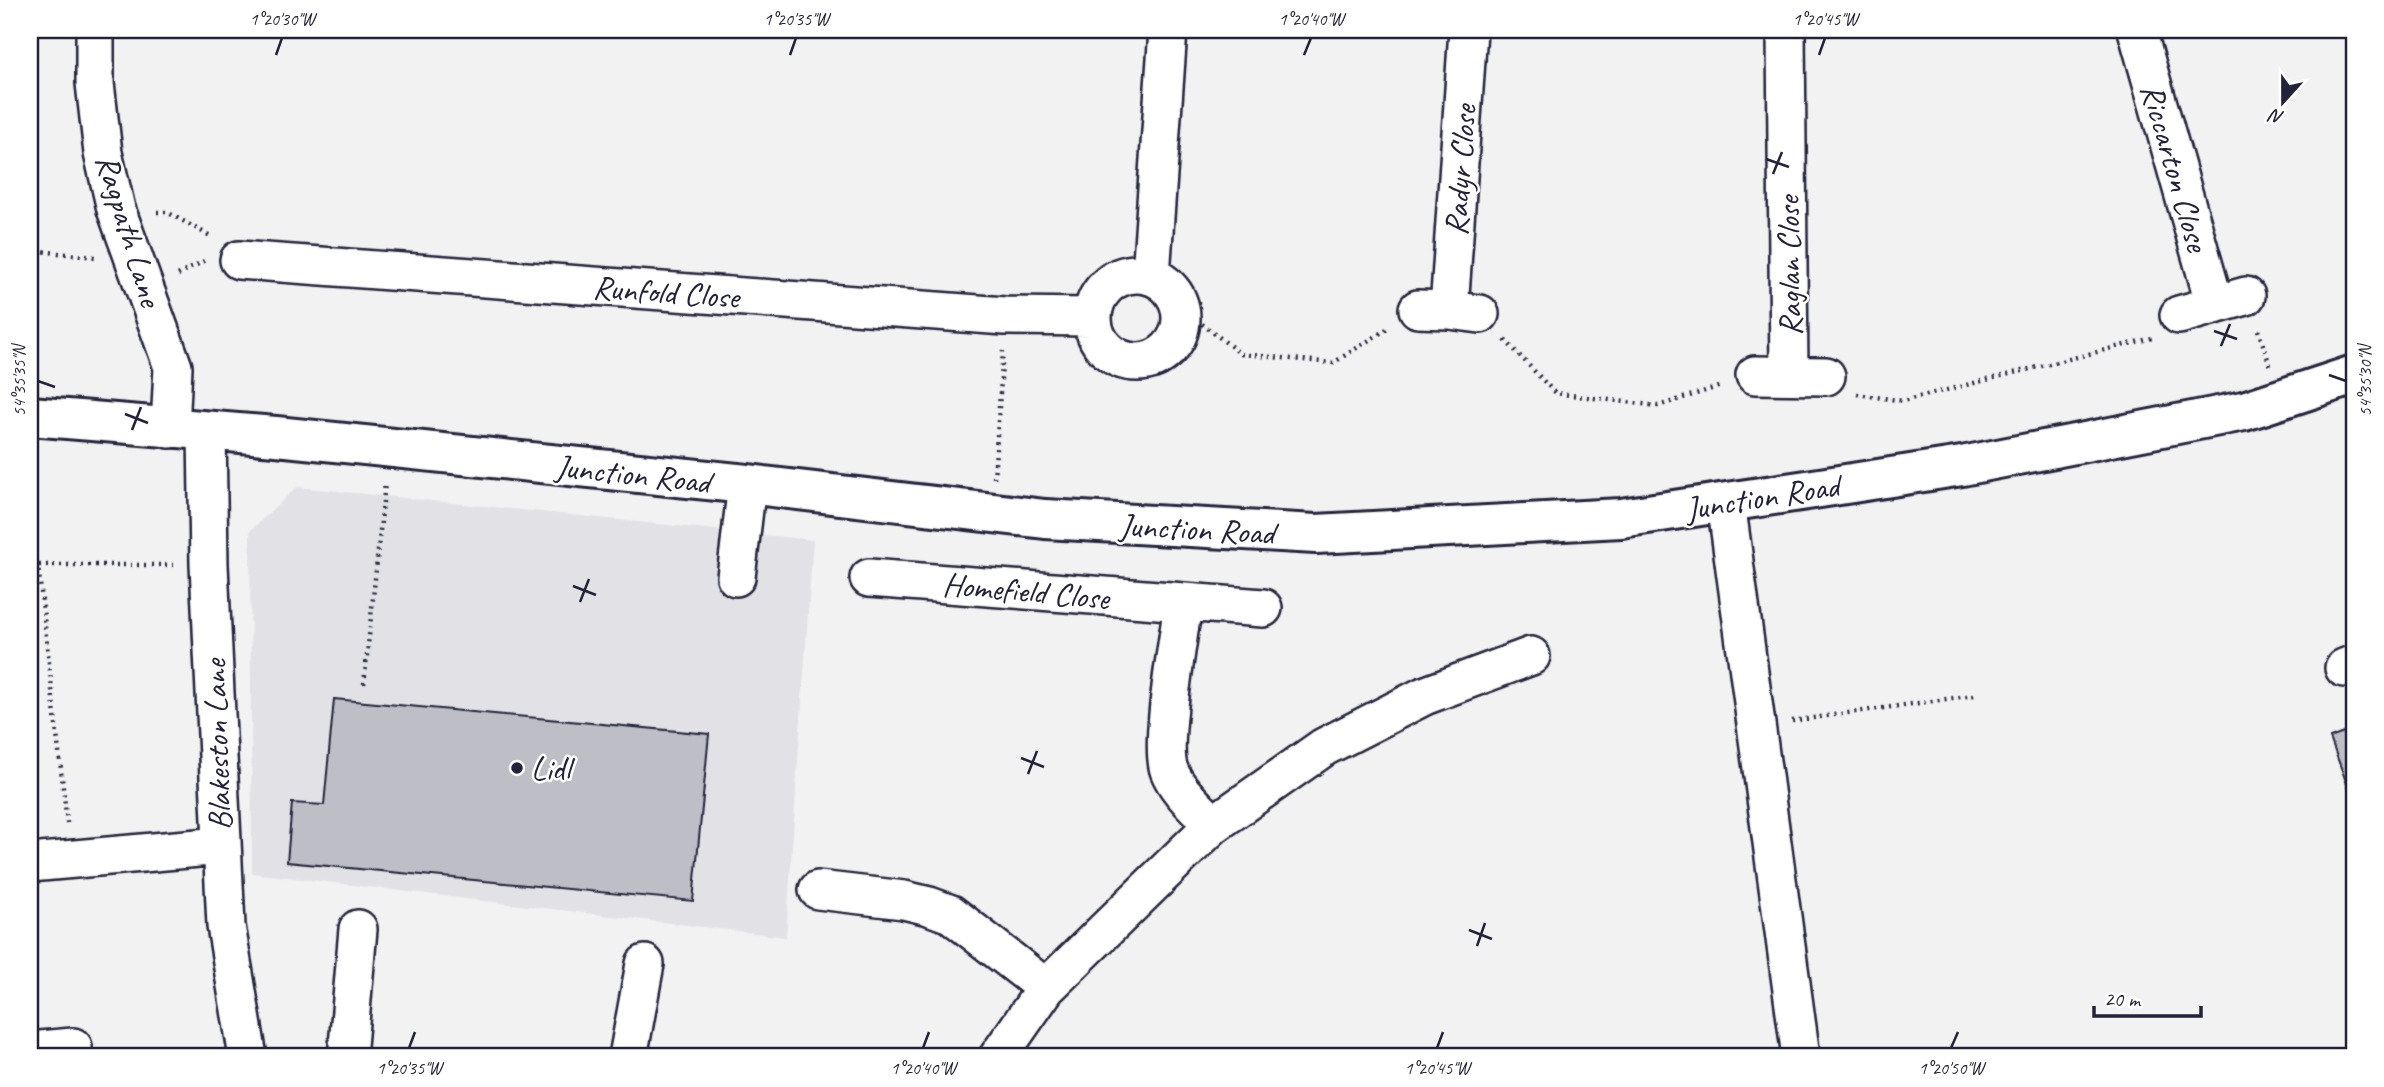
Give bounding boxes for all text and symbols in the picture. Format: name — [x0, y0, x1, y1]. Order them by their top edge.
text: 1°20'30"W — [250, 8, 317, 30]
text: 1°20'35"W — [764, 8, 831, 30]
text: 1°20'40"W — [1279, 8, 1346, 30]
text: 1°20'45"W — [1793, 8, 1860, 30]
north arrow — [2248, 66, 2318, 136]
street label: Riccarton Close — [2131, 79, 2220, 258]
street label: Radyr Close — [1434, 101, 1486, 237]
text: N — [2264, 102, 2287, 130]
street label: Ragpath Lane — [86, 149, 173, 313]
street label: Raglan Close — [1767, 193, 1811, 336]
street label: Runfold Close — [591, 266, 743, 318]
text: 54°35'35"N — [8, 342, 30, 416]
text: 54°35'30"N — [2354, 342, 2376, 416]
street label: Junction Road — [552, 445, 717, 504]
street label: Junction Road — [1680, 463, 1847, 530]
street label: Junction Road — [1117, 504, 1280, 554]
street label: Homefield Close — [941, 563, 1113, 619]
street label: Blakeston Lane — [193, 657, 241, 831]
place label: Lidl — [531, 748, 576, 790]
marker: Lidl — [509, 760, 525, 776]
scale bar — [2094, 975, 2200, 1019]
text: 20 m — [2104, 986, 2142, 1012]
text: 1°20'35"W — [377, 1057, 444, 1079]
text: 1°20'40"W — [891, 1057, 958, 1079]
text: 1°20'45"W — [1405, 1057, 1472, 1079]
text: 1°20'50"W — [1919, 1057, 1986, 1079]

